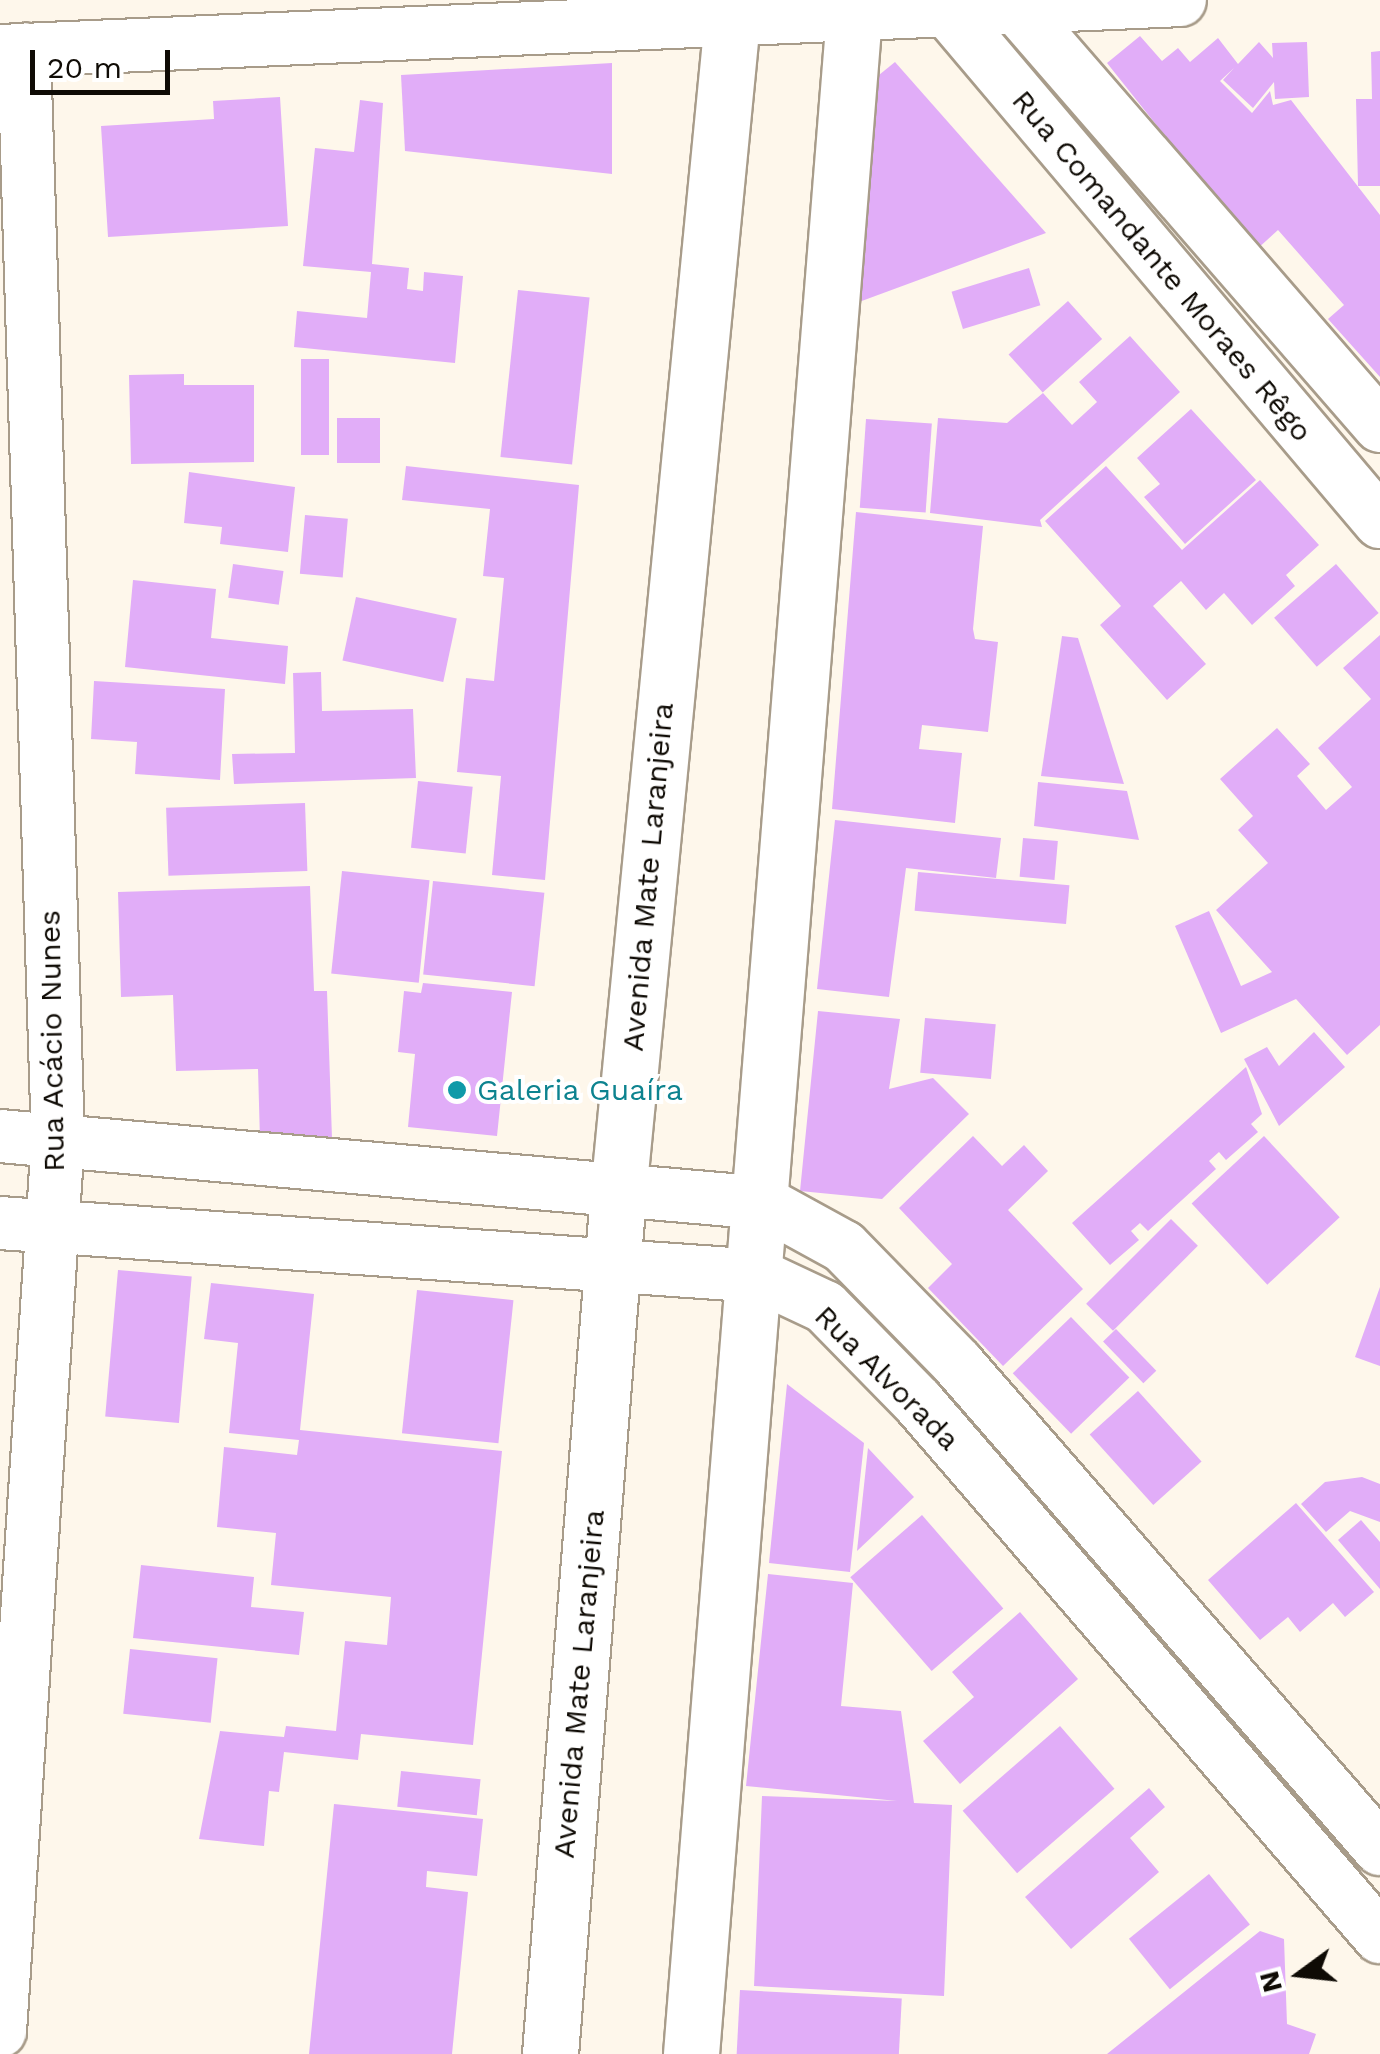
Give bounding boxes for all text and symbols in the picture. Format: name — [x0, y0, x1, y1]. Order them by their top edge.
scale bar — [35, 30, 175, 92]
text: 20 m — [47, 50, 122, 85]
street label: Rua Comandante Moraes Rêgo — [1004, 83, 1320, 449]
street label: Avenida Mate Laranjeira — [615, 701, 681, 1053]
street label: Rua Acácio Nunes — [32, 909, 72, 1173]
place label: Galeria Guaíra — [477, 1072, 684, 1108]
marker: Galeria Guaíra — [446, 1079, 468, 1101]
street label: Rua Alvorada — [806, 1297, 968, 1459]
street label: Avenida Mate Laranjeira — [546, 1508, 612, 1860]
north arrow — [1250, 1924, 1350, 2024]
text: N — [1252, 1968, 1289, 1996]

